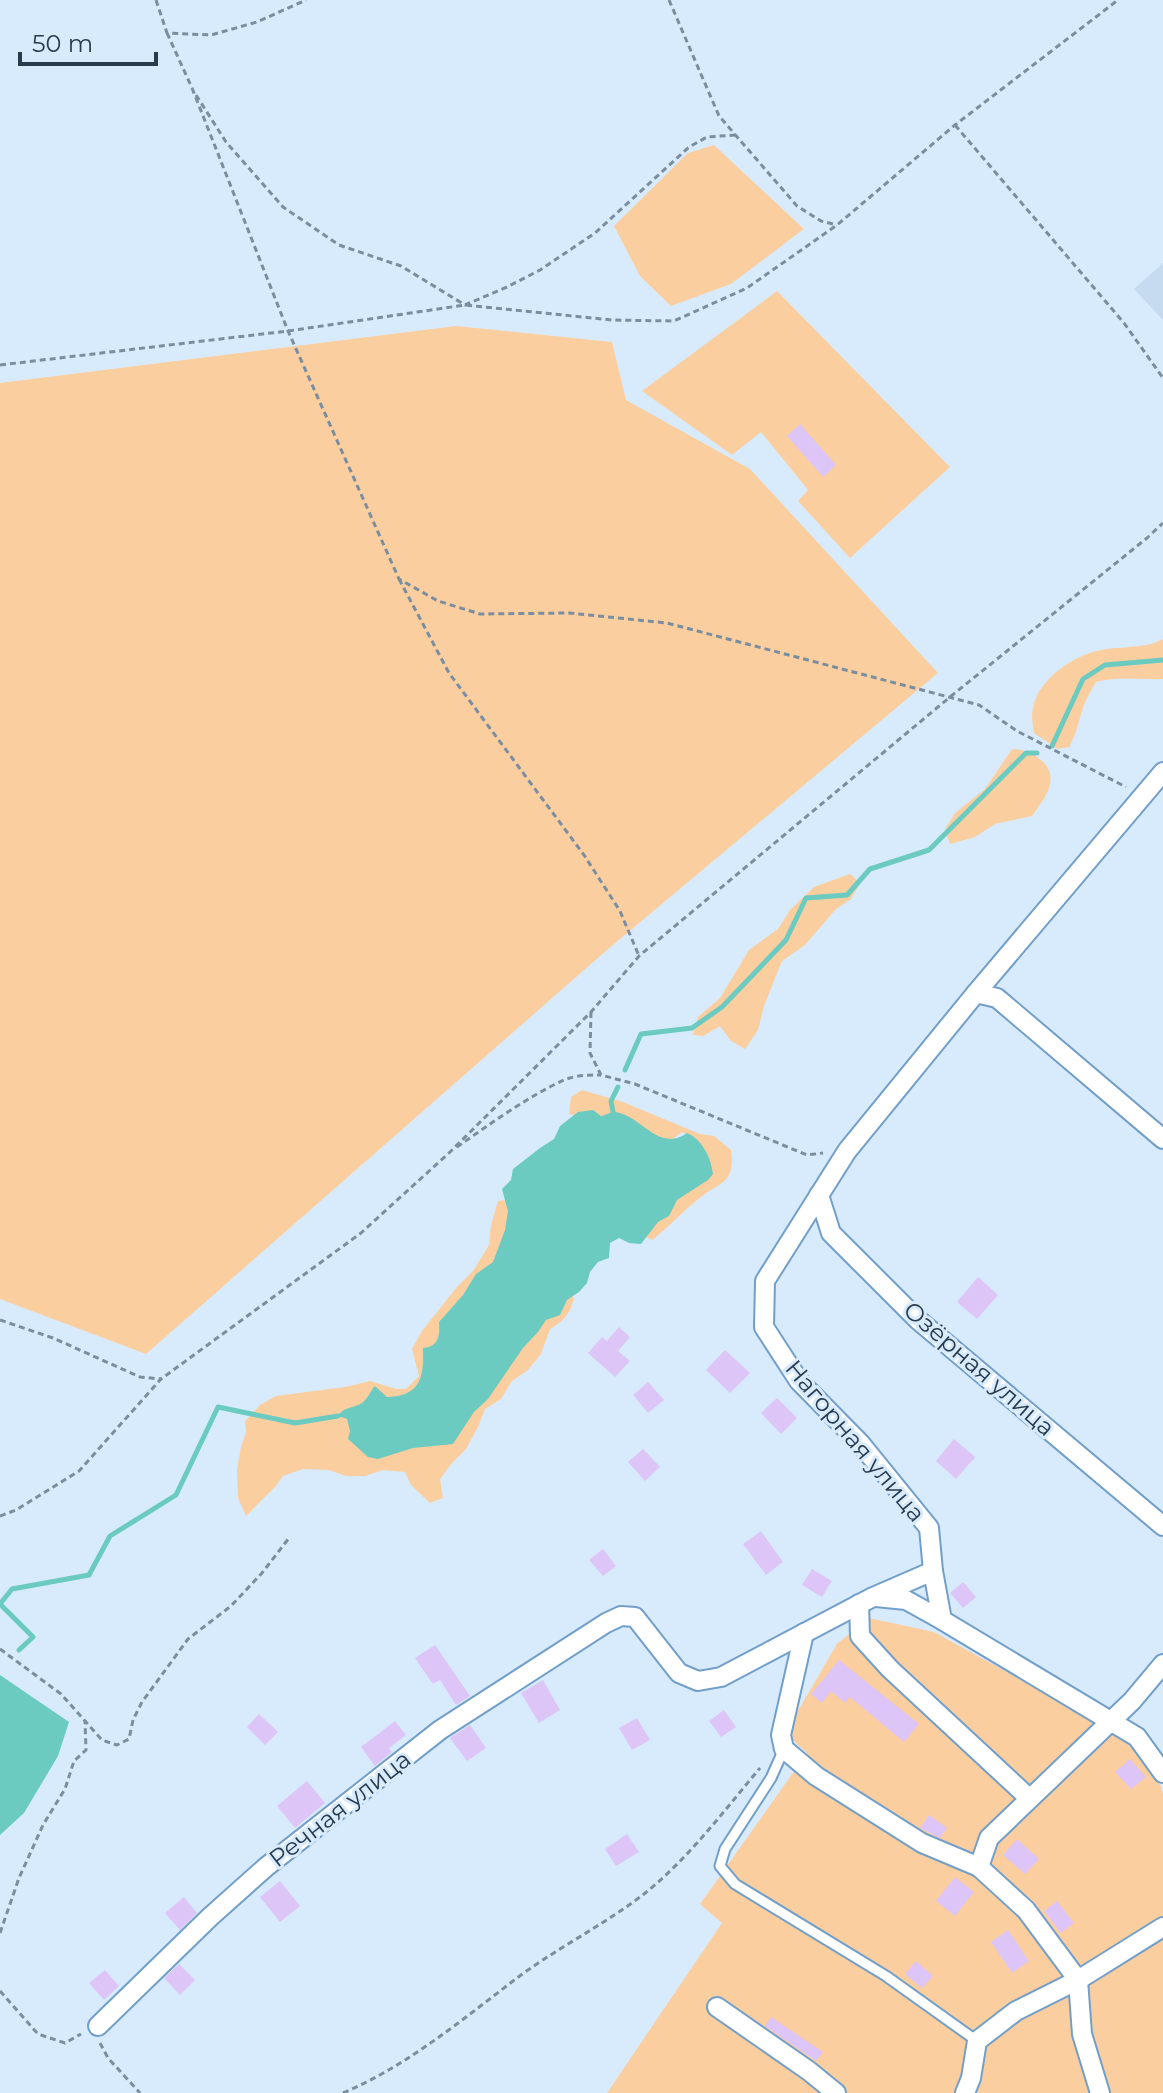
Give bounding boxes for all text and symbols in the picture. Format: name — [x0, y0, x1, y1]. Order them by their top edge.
scale bar — [20, 16, 156, 66]
text: 50 m — [32, 29, 93, 58]
street label: Озёрная улица — [898, 1295, 1061, 1442]
street label: Нагорная улица — [779, 1354, 931, 1527]
street label: Речная улица — [263, 1744, 416, 1873]

